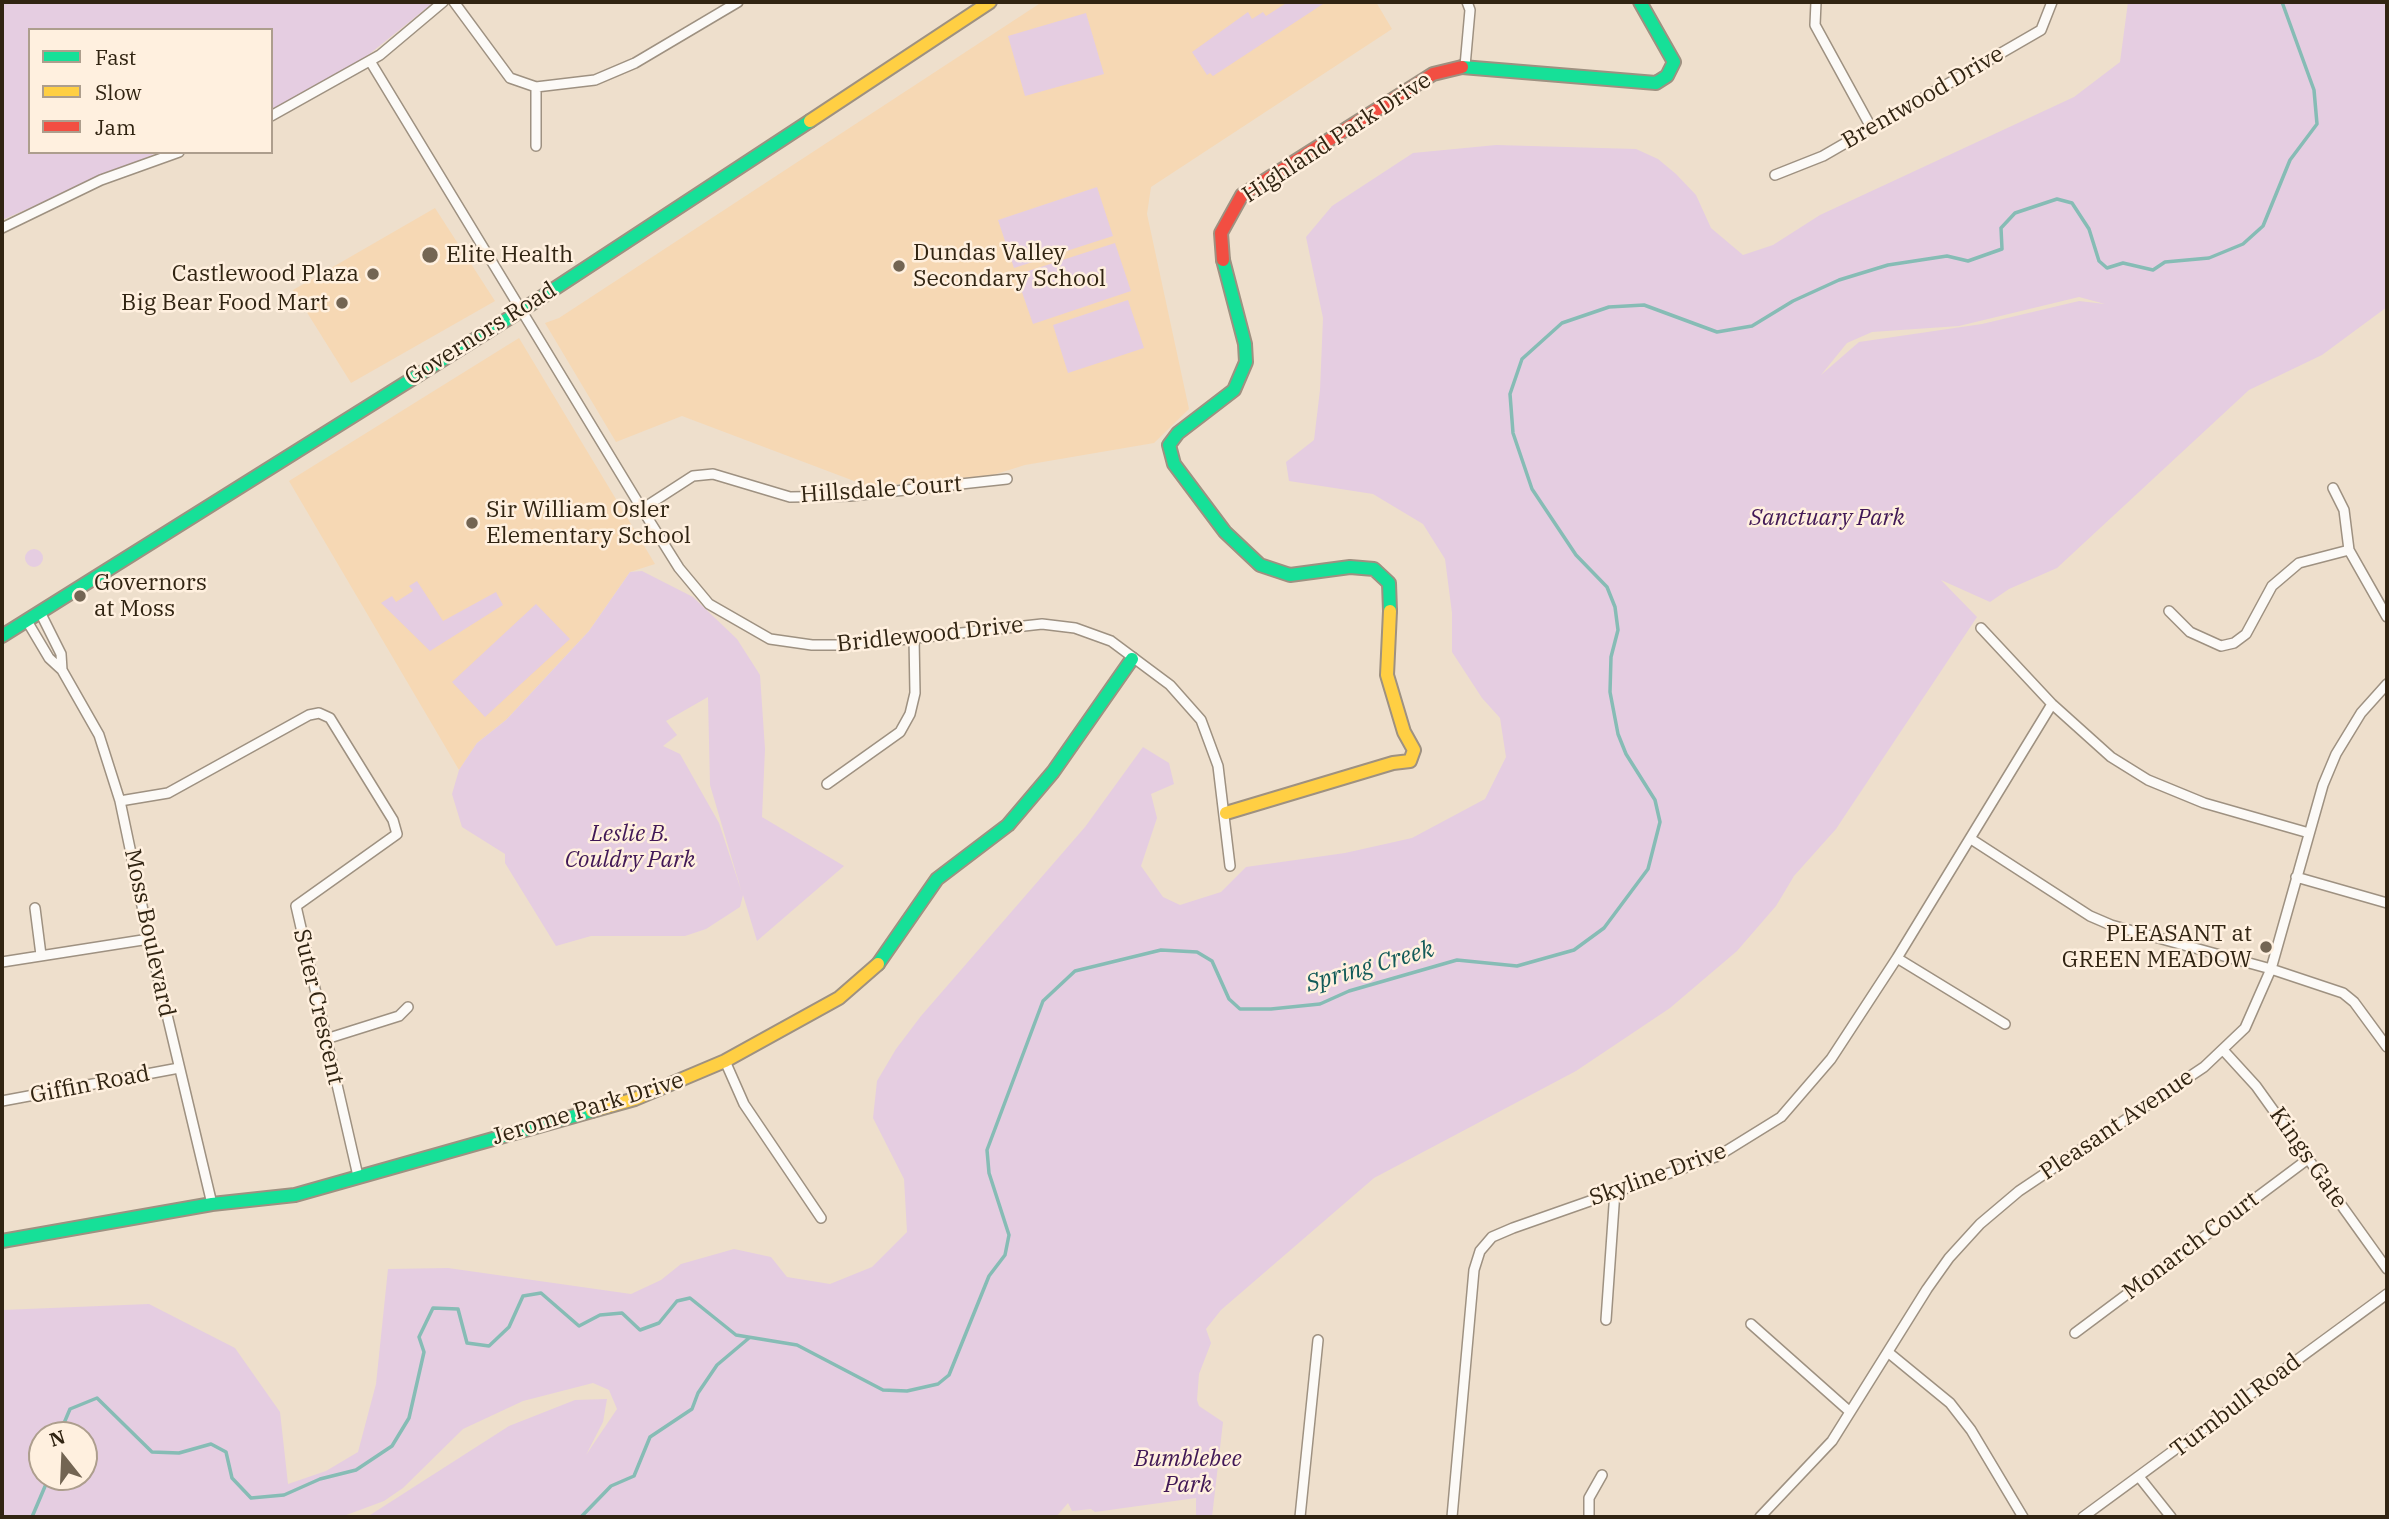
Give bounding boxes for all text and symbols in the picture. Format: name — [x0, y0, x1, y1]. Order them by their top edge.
legend — [28, 28, 273, 154]
street label: Brentwood Drive — [1837, 40, 2009, 156]
text: Fast — [95, 43, 136, 71]
street label: Highland Park Drive — [1238, 67, 1436, 209]
text: Slow — [95, 78, 142, 106]
text: Jam — [95, 113, 136, 141]
place label: Dundas Valley Secondary School — [913, 239, 1106, 293]
place label: Elite Health — [446, 241, 573, 269]
marker: Elite Health — [420, 245, 440, 265]
marker: Dundas Valley Secondary School — [891, 258, 907, 274]
place label: Castlewood Plaza — [172, 260, 359, 288]
marker: Castlewood Plaza — [365, 266, 381, 282]
street label: Governors Road — [400, 276, 562, 392]
place label: Big Bear Food Mart — [121, 289, 328, 317]
marker: Big Bear Food Mart — [334, 295, 350, 311]
street label: Hillsdale Court — [799, 471, 963, 509]
place label: Sir William Osler Elementary School — [486, 496, 691, 550]
park label: Sanctuary Park — [1749, 504, 1905, 532]
marker: Sir William Osler Elementary School — [464, 515, 480, 531]
place label: Governors at Moss — [94, 569, 207, 623]
marker: Governors at Moss — [72, 588, 88, 604]
street label: Bridlewood Drive — [835, 611, 1025, 659]
park label: Leslie B. Couldry Park — [565, 820, 695, 874]
street label: Moss Boulevard — [118, 846, 180, 1020]
place label: PLEASANT at GREEN MEADOW — [2062, 920, 2252, 974]
street label: Suter Crescent — [287, 927, 349, 1087]
water label: Spring Creek — [1303, 935, 1437, 999]
marker: PLEASANT at GREEN MEADOW — [2258, 939, 2274, 955]
street label: Giffin Road — [28, 1060, 152, 1110]
street label: Pleasant Avenue — [2035, 1063, 2199, 1187]
street label: Jerome Park Drive — [489, 1067, 687, 1151]
street label: Kings Gate — [2263, 1102, 2353, 1214]
street label: Skyline Drive — [1586, 1137, 1730, 1213]
street label: Monarch Court — [2118, 1186, 2264, 1306]
street label: Turnbull Road — [2166, 1348, 2306, 1464]
north arrow — [28, 1421, 98, 1491]
text: N — [46, 1424, 68, 1452]
park label: Bumblebee Park — [1134, 1445, 1242, 1499]

